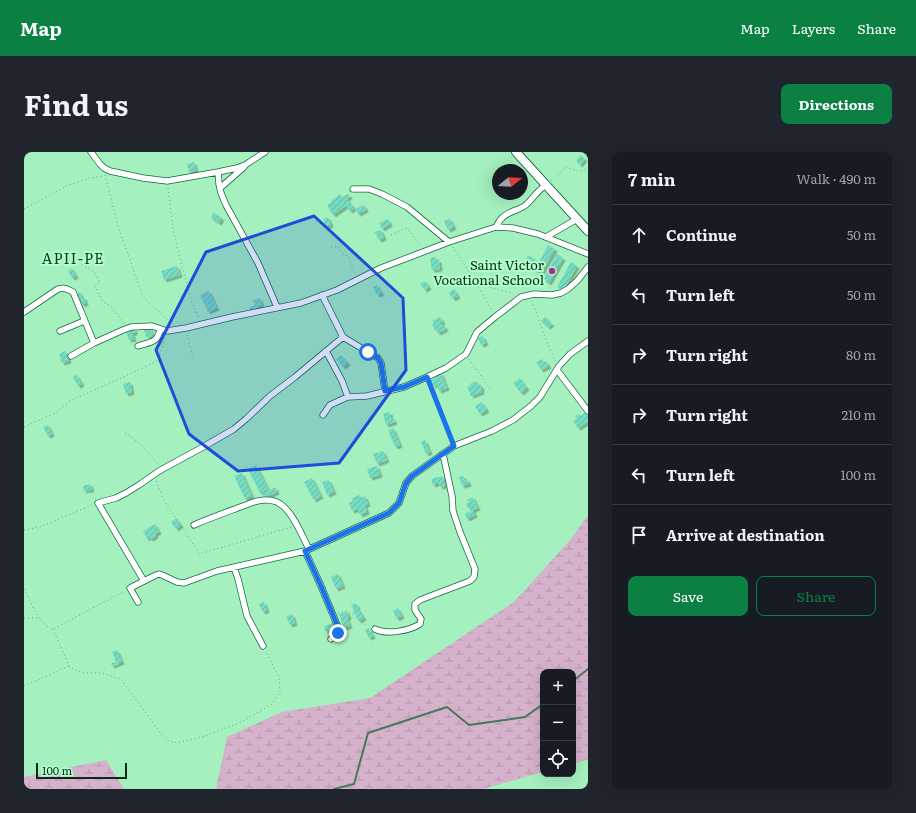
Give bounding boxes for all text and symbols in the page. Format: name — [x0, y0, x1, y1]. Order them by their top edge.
text: Map — [20, 14, 62, 42]
text: Map — [740, 18, 770, 38]
text: Layers — [792, 18, 835, 38]
text: Share — [857, 18, 896, 38]
text: Find us — [24, 83, 128, 125]
button: Directions — [781, 84, 892, 124]
north arrow — [492, 164, 528, 200]
text: 7 min — [628, 166, 676, 191]
text: Walk · 490 m — [797, 169, 876, 188]
text: Continue — [666, 223, 736, 246]
icon: ahead — [628, 224, 650, 246]
text: 50 m — [847, 225, 876, 244]
district label: APII-PE — [41, 246, 105, 269]
place label: Saint Victor Vocational School — [433, 255, 545, 289]
marker: Saint Victor Vocational School — [547, 266, 557, 276]
text: Turn left — [666, 283, 735, 306]
icon: left — [628, 284, 650, 306]
text: 50 m — [847, 285, 876, 304]
route start — [359, 343, 377, 361]
text: Turn right — [666, 343, 748, 366]
icon: right — [628, 344, 650, 366]
text: 80 m — [846, 345, 876, 364]
text: Turn right — [666, 403, 748, 426]
icon: right — [628, 404, 650, 426]
text: 210 m — [841, 405, 876, 424]
text: Turn left — [666, 463, 735, 486]
icon: left — [628, 464, 650, 486]
text: 100 m — [840, 465, 876, 484]
text: Arrive at destination — [666, 523, 825, 546]
icon: arrive — [628, 524, 650, 546]
button: Save — [628, 576, 748, 616]
button: Share — [756, 576, 876, 616]
route end — [329, 624, 347, 642]
map controls — [540, 669, 576, 777]
button: + — [540, 669, 576, 705]
button: − — [540, 705, 576, 741]
button: locate — [540, 741, 576, 777]
scale bar — [36, 761, 127, 780]
text: 100 m — [42, 762, 72, 778]

